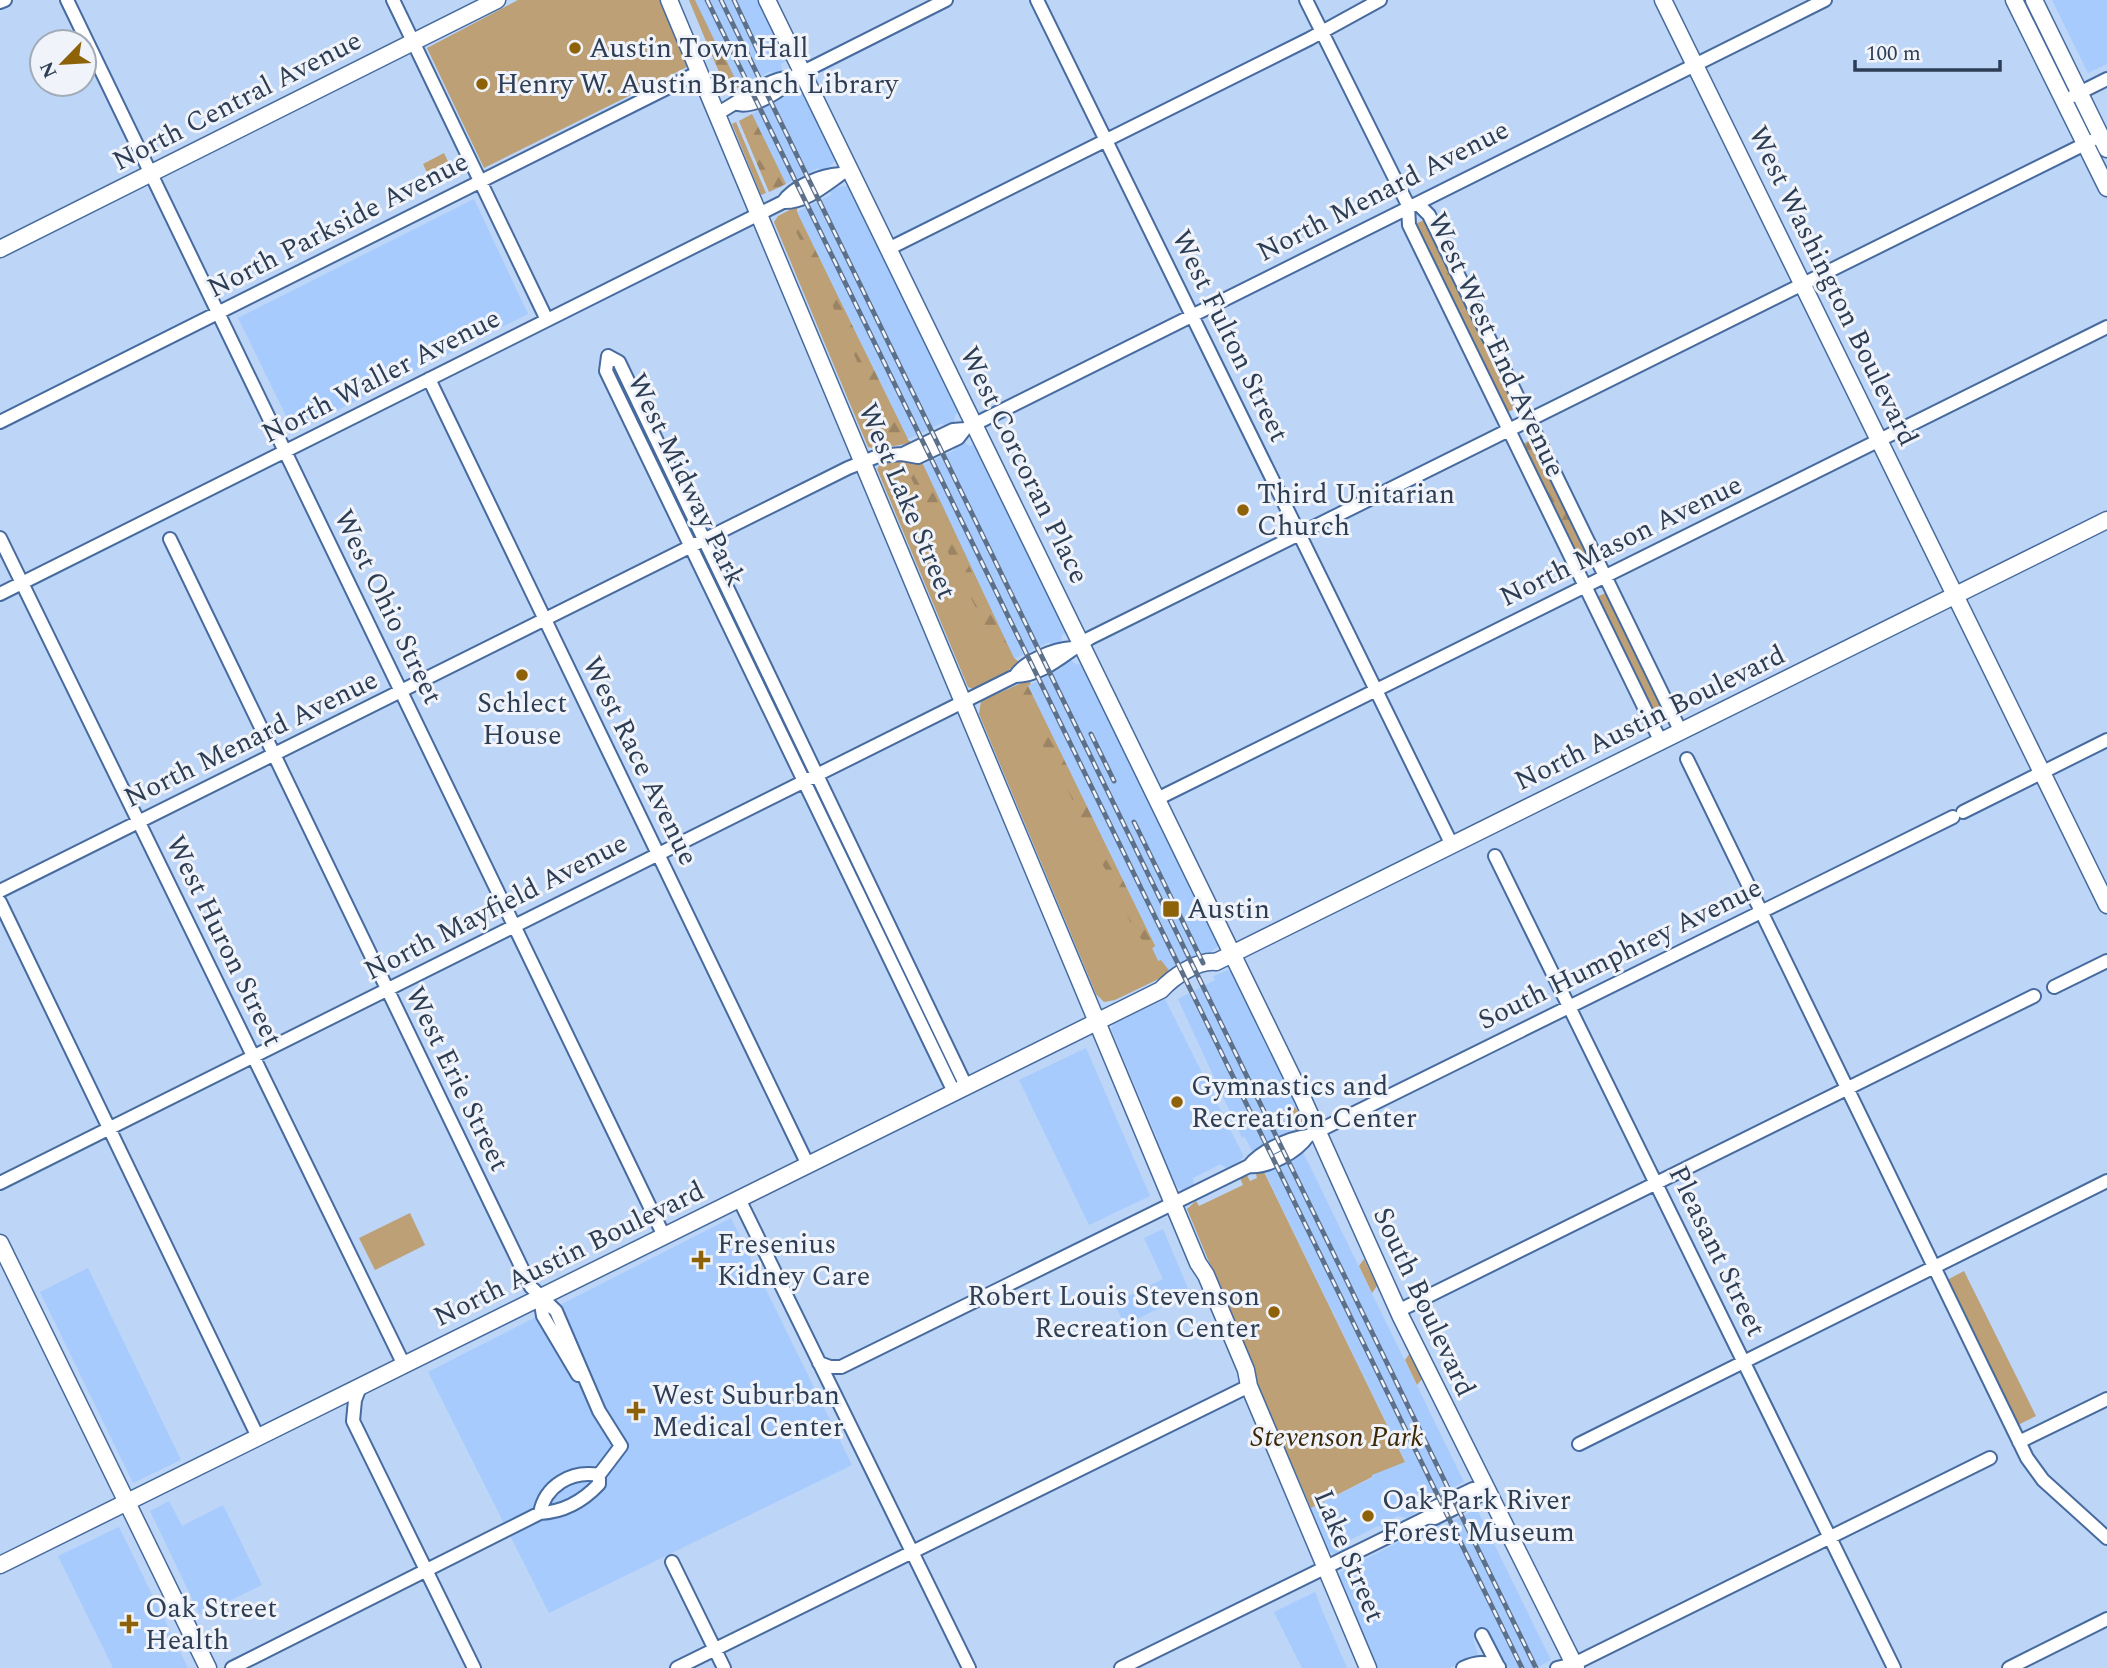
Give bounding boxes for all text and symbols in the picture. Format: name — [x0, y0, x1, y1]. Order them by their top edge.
street label: North Central Avenue — [105, 19, 369, 183]
place label: Austin Town Hall — [589, 27, 809, 70]
north arrow — [28, 28, 98, 98]
scale bar — [1855, 28, 2000, 72]
text: 100 m — [1866, 38, 1921, 70]
marker: Austin Town Hall — [567, 40, 583, 56]
text: N — [33, 56, 65, 83]
place label: Henry W. Austin Branch Library — [496, 63, 900, 106]
marker: Henry W. Austin Branch Library — [474, 76, 490, 92]
street label: North Menard Avenue — [1249, 109, 1517, 273]
street label: West Washington Boulevard — [1737, 118, 1929, 454]
street label: North Parkside Avenue — [200, 140, 476, 310]
street label: West West End Avenue — [1416, 205, 1576, 485]
street label: West Fulton Street — [1160, 222, 1300, 450]
street label: North Waller Avenue — [254, 297, 508, 455]
street label: West Corcoran Place — [948, 339, 1100, 591]
street label: West Midway Park — [616, 366, 756, 594]
street label: West Lake Street — [846, 396, 968, 606]
street label: North Mason Avenue — [1492, 464, 1750, 618]
place label: Third Unitarian Church — [1257, 473, 1455, 548]
street label: West Ohio Street — [322, 502, 454, 712]
marker: Third Unitarian Church — [1235, 502, 1251, 518]
street label: North Austin Boulevard — [1507, 634, 1793, 802]
street label: West Race Avenue — [571, 649, 709, 873]
street label: North Menard Avenue — [117, 659, 385, 819]
marker: Schlect House — [514, 667, 530, 683]
place label: Schlect House — [477, 682, 567, 757]
street label: North Mayfield Avenue — [357, 822, 635, 992]
street label: West Huron Street — [154, 828, 294, 1054]
street label: South Humphrey Avenue — [1471, 866, 1769, 1042]
place label: Austin — [1187, 888, 1270, 931]
marker: Austin — [1161, 899, 1181, 919]
street label: West Erie Street — [394, 979, 520, 1179]
place label: Gymnastics and Recreation Center — [1191, 1065, 1417, 1140]
marker: Gymnastics and Recreation Center — [1169, 1094, 1185, 1110]
street label: Pleasant Street — [1657, 1158, 1777, 1344]
street label: North Austin Boulevard — [426, 1170, 712, 1338]
street label: South Boulevard — [1361, 1200, 1487, 1404]
place label: Fresenius Kidney Care — [717, 1223, 870, 1298]
marker: Fresenius Kidney Care — [691, 1250, 711, 1270]
place label: Robert Louis Stevenson Recreation Center — [967, 1275, 1260, 1350]
marker: Robert Louis Stevenson Recreation Center — [1266, 1304, 1282, 1320]
place label: West Suburban Medical Center — [652, 1374, 844, 1449]
marker: West Suburban Medical Center — [626, 1401, 646, 1421]
park label: Stevenson Park — [1250, 1416, 1424, 1459]
place label: Oak Park River Forest Museum — [1382, 1479, 1575, 1554]
street label: Lake Street — [1302, 1483, 1396, 1629]
marker: Oak Park River Forest Museum — [1360, 1508, 1376, 1524]
place label: Oak Street Health — [145, 1587, 277, 1662]
marker: Oak Street Health — [119, 1614, 139, 1634]

